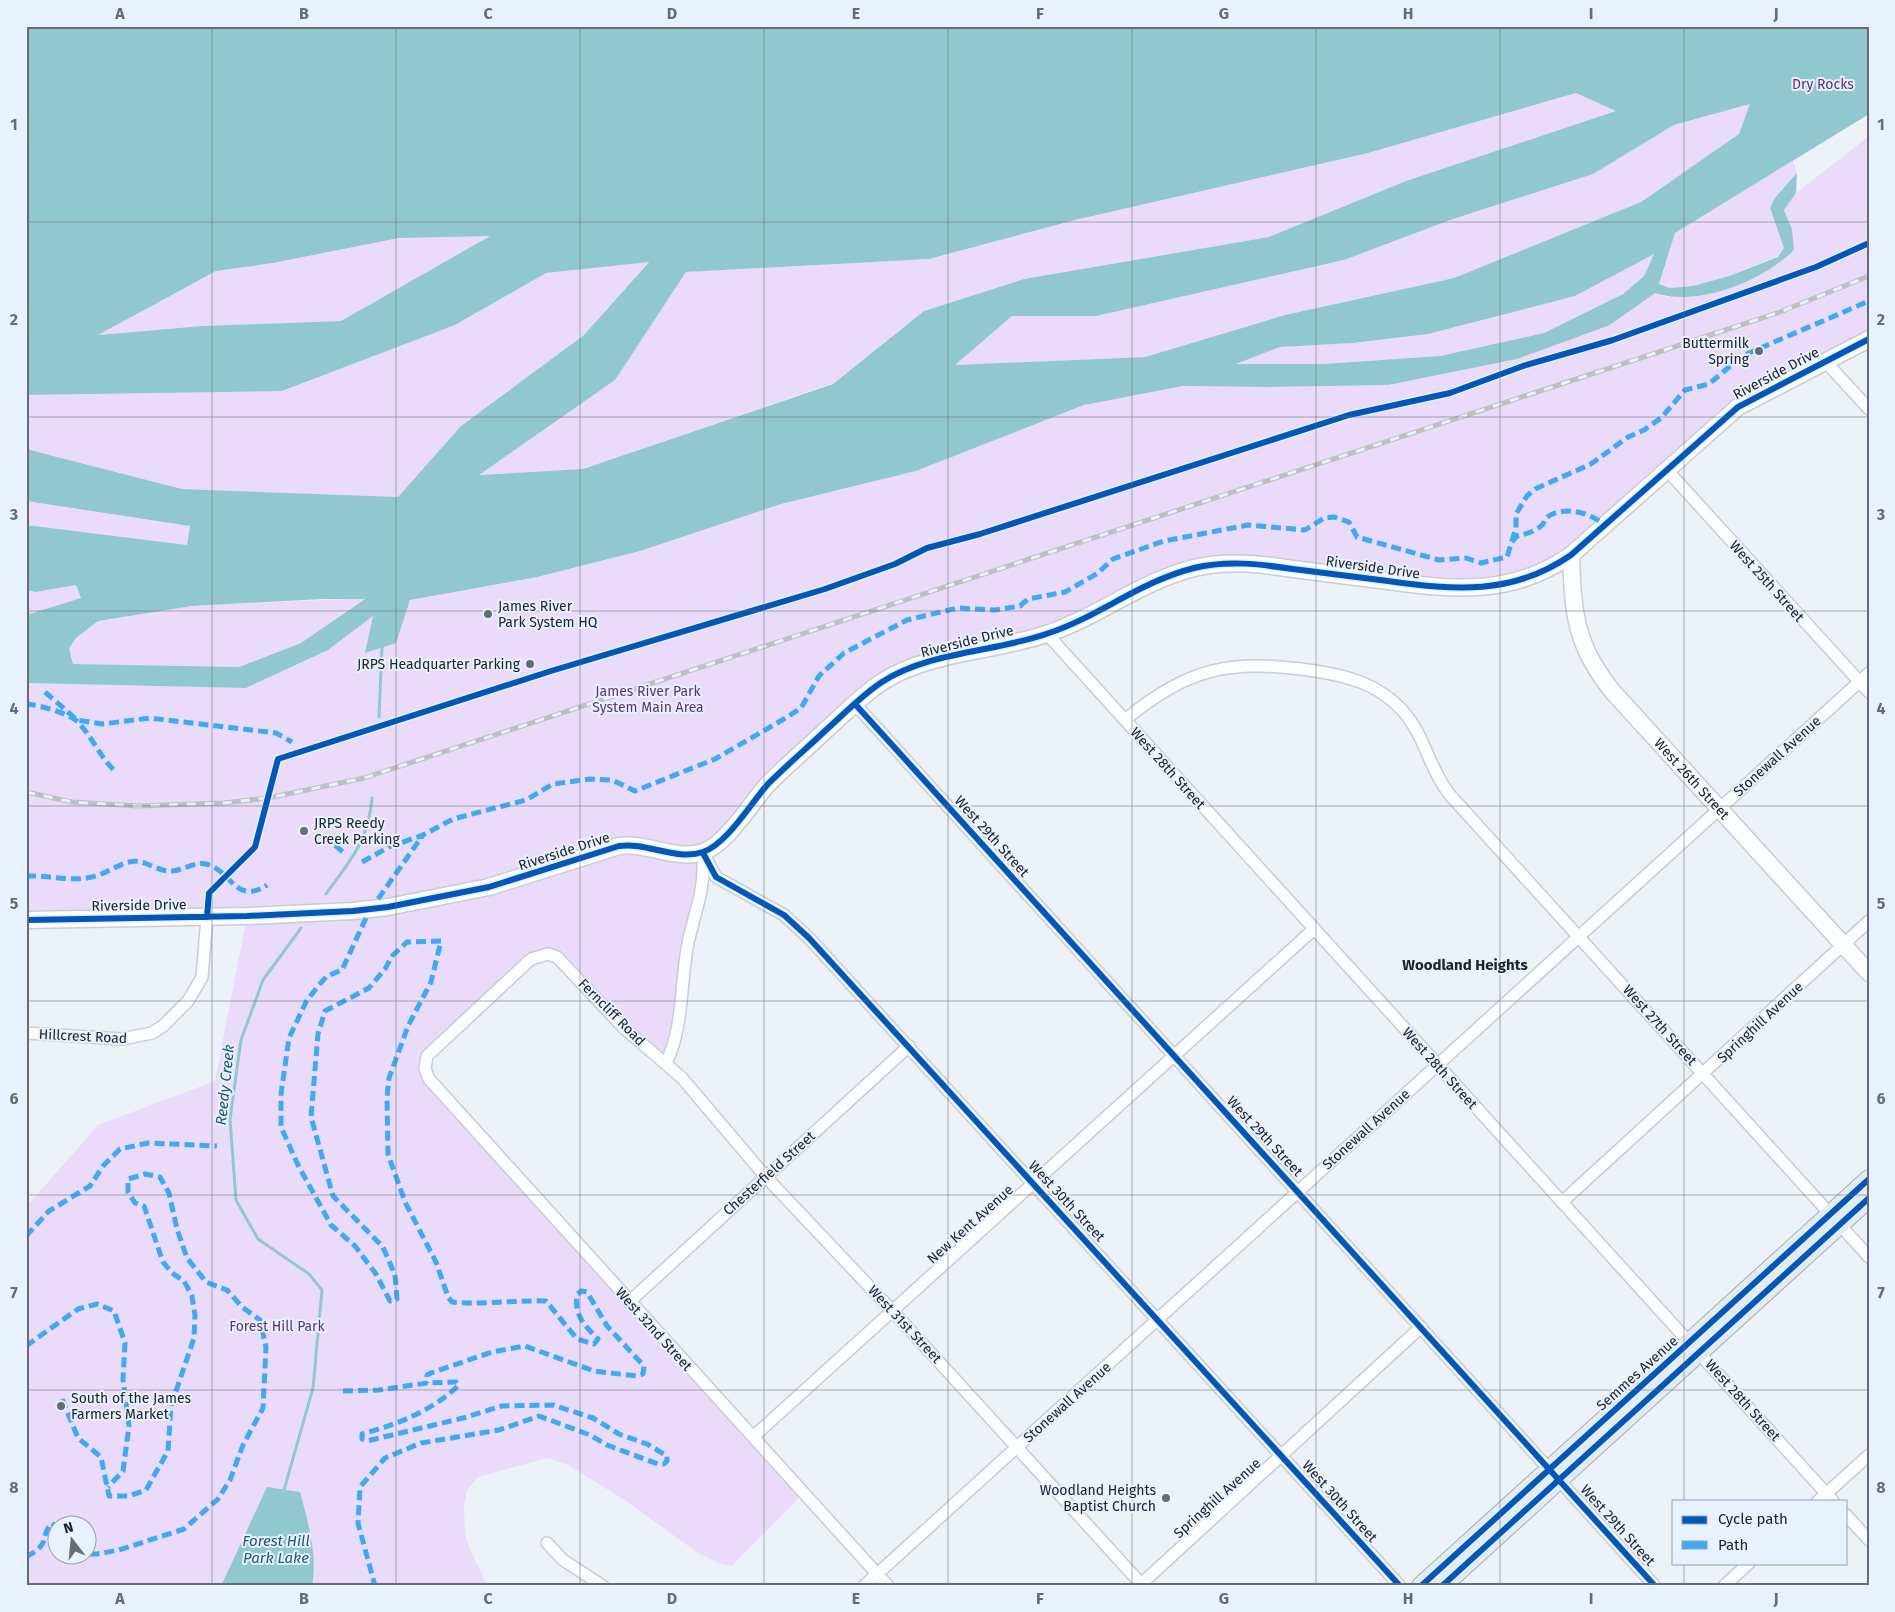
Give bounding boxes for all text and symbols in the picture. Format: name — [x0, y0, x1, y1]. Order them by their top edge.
text: A — [114, 4, 125, 23]
text: B — [299, 4, 309, 23]
text: C — [483, 4, 493, 23]
text: D — [667, 4, 677, 23]
text: E — [852, 4, 860, 23]
text: F — [1036, 4, 1044, 23]
text: G — [1219, 4, 1229, 23]
text: H — [1403, 4, 1413, 23]
text: I — [1589, 4, 1593, 23]
text: J — [1772, 4, 1779, 23]
park label: Dry Rocks — [1792, 76, 1854, 93]
text: 1 — [10, 115, 18, 134]
text: 1 — [1877, 115, 1885, 134]
text: 2 — [10, 310, 18, 329]
text: 2 — [1877, 310, 1885, 329]
place label: Buttermilk Spring — [1682, 335, 1750, 368]
street label: Riverside Drive — [1730, 344, 1822, 403]
marker: Buttermilk Spring — [1753, 345, 1765, 357]
text: 3 — [9, 505, 18, 524]
text: 3 — [1876, 505, 1885, 524]
street label: West 25th Street — [1726, 537, 1808, 626]
street label: Riverside Drive — [1325, 552, 1421, 583]
place label: James River Park System HQ — [498, 598, 598, 631]
marker: James River Park System HQ — [482, 608, 494, 620]
street label: Riverside Drive — [919, 622, 1015, 661]
place label: JRPS Headquarter Parking — [357, 656, 521, 673]
marker: JRPS Headquarter Parking — [524, 658, 536, 670]
park label: James River Park System Main Area — [592, 683, 704, 716]
text: 4 — [9, 699, 19, 718]
text: 4 — [1876, 699, 1886, 718]
street label: Stonewall Avenue — [1730, 713, 1825, 800]
street label: West 28th Street — [1127, 724, 1209, 813]
street label: West 26th Street — [1650, 735, 1733, 824]
street label: West 29th Street — [951, 792, 1033, 881]
place label: JRPS Reedy Creek Parking — [314, 815, 400, 848]
marker: JRPS Reedy Creek Parking — [298, 825, 310, 837]
street label: Riverside Drive — [516, 829, 612, 874]
text: 5 — [10, 894, 19, 913]
text: 5 — [1877, 894, 1886, 913]
street label: Riverside Drive — [91, 896, 187, 915]
district label: Woodland Heights — [1402, 956, 1528, 974]
street label: Ferncliff Road — [575, 975, 649, 1049]
street label: Springhill Avenue — [1714, 978, 1807, 1067]
street label: West 27th Street — [1619, 982, 1701, 1070]
street label: West 28th Street — [1399, 1024, 1481, 1113]
street label: Hillcrest Road — [38, 1026, 128, 1047]
water label: Reedy Creek — [212, 1044, 238, 1126]
street label: Stonewall Avenue — [1319, 1086, 1414, 1173]
text: 6 — [9, 1089, 19, 1108]
text: 6 — [1876, 1089, 1886, 1108]
street label: West 29th Street — [1223, 1093, 1307, 1181]
street label: Chesterfield Street — [720, 1127, 819, 1219]
street label: West 30th Street — [1025, 1157, 1109, 1246]
street label: New Kent Avenue — [924, 1181, 1017, 1268]
street label: West 31st Street — [864, 1282, 946, 1368]
text: 7 — [10, 1283, 18, 1302]
text: 7 — [1877, 1283, 1885, 1302]
street label: West 32nd Street — [612, 1284, 696, 1375]
park label: Forest Hill Park — [229, 1318, 326, 1335]
street label: Semmes Avenue — [1593, 1332, 1682, 1414]
street label: West 28th Street — [1702, 1356, 1784, 1445]
street label: Stonewall Avenue — [1020, 1359, 1115, 1446]
place label: South of the James Farmers Market — [71, 1390, 192, 1423]
marker: South of the James Farmers Market — [55, 1400, 67, 1412]
street label: Springhill Avenue — [1170, 1455, 1264, 1542]
street label: West 30th Street — [1298, 1457, 1381, 1546]
text: 8 — [9, 1478, 19, 1497]
text: 8 — [1876, 1478, 1886, 1497]
street label: West 29th Street — [1577, 1481, 1659, 1570]
place label: Woodland Heights Baptist Church — [1040, 1482, 1156, 1515]
marker: Woodland Heights Baptist Church — [1160, 1492, 1172, 1504]
legend — [1672, 1500, 1848, 1564]
text: Cycle path — [1718, 1510, 1788, 1528]
north arrow — [48, 1514, 98, 1564]
text: N — [62, 1519, 75, 1537]
water label: Forest Hill Park Lake — [242, 1532, 310, 1567]
text: Path — [1718, 1536, 1748, 1554]
text: A — [114, 1589, 125, 1608]
text: B — [299, 1589, 309, 1608]
text: C — [483, 1589, 493, 1608]
text: D — [667, 1589, 677, 1608]
text: E — [852, 1589, 860, 1608]
text: F — [1036, 1589, 1044, 1608]
text: G — [1219, 1589, 1229, 1608]
text: H — [1403, 1589, 1413, 1608]
text: I — [1589, 1589, 1593, 1608]
text: J — [1772, 1589, 1779, 1608]

